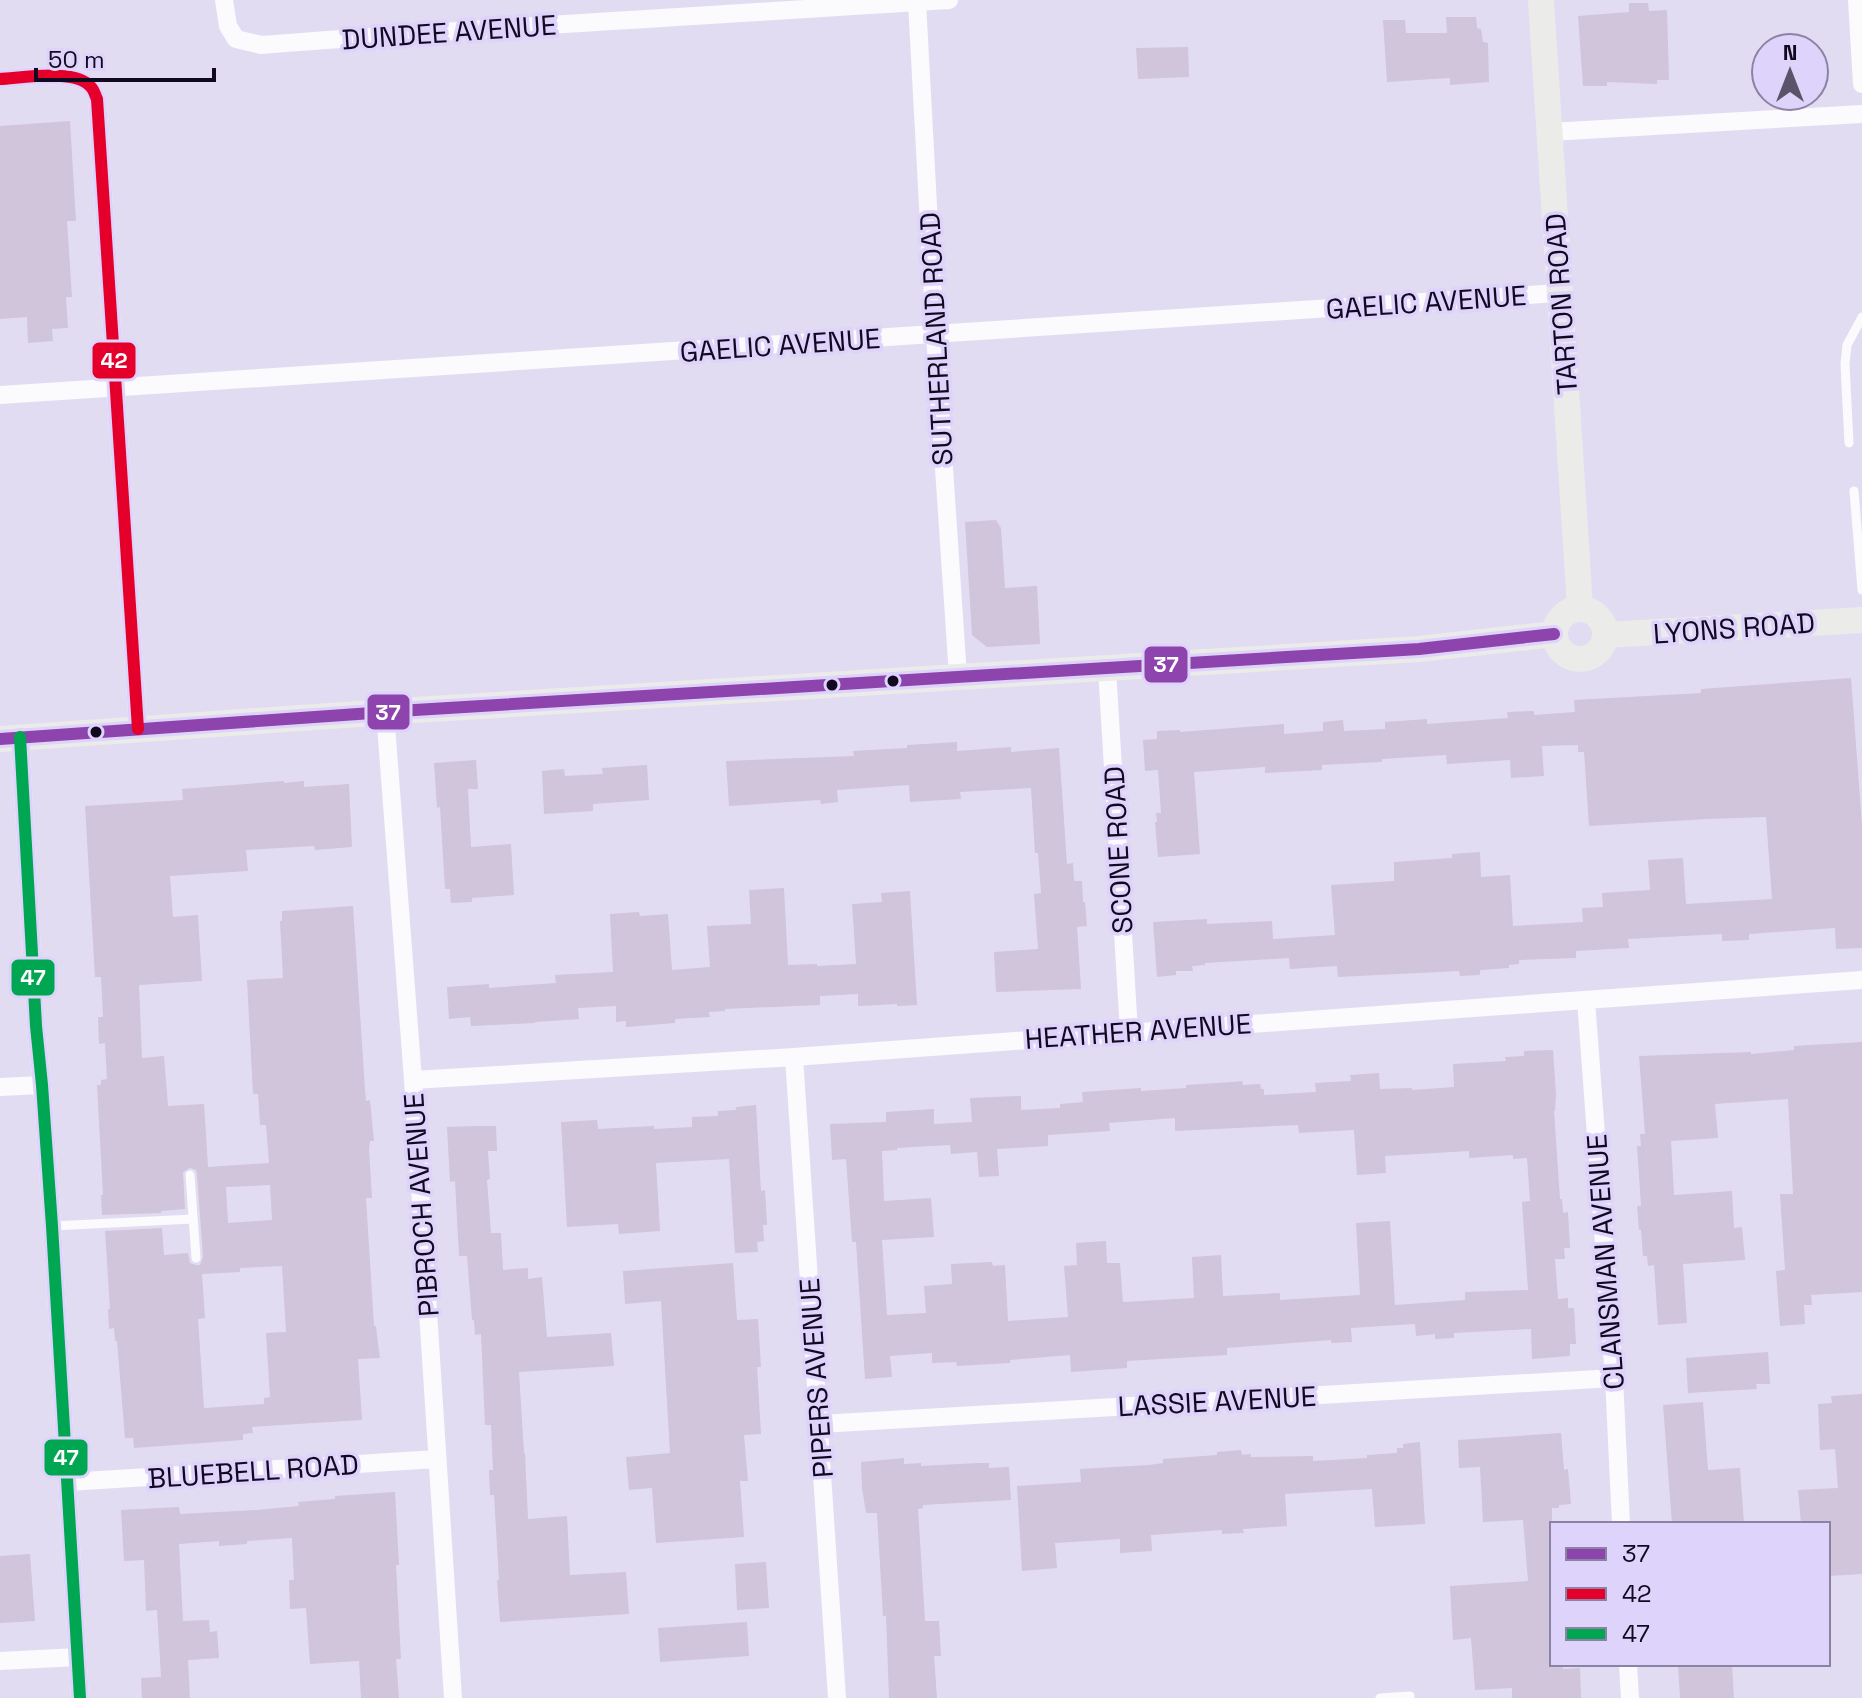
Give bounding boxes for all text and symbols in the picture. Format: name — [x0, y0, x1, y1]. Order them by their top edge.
street label: DUNDEE AVENUE — [341, 7, 557, 57]
scale bar — [36, 32, 214, 82]
north arrow — [1750, 32, 1830, 112]
text: N — [1783, 38, 1797, 66]
text: 50 m — [48, 44, 105, 75]
street label: SUTHERLAND ROAD — [911, 211, 961, 467]
street label: TARTON ROAD — [1537, 212, 1585, 396]
street label: GAELIC AVENUE — [1324, 277, 1528, 327]
street label: GAELIC AVENUE — [678, 320, 882, 370]
line badge: 42 — [91, 341, 137, 380]
text: 42 — [100, 346, 128, 374]
street label: LYONS ROAD — [1652, 604, 1816, 652]
line badge: 37 — [1143, 645, 1189, 684]
text: 37 — [1153, 650, 1179, 678]
unlabelled marker — [885, 673, 901, 689]
unlabelled marker — [824, 677, 840, 693]
line badge: 37 — [366, 693, 411, 731]
text: 37 — [375, 698, 401, 726]
unlabelled marker — [88, 724, 104, 740]
street label: SCONE ROAD — [1096, 765, 1140, 935]
line badge: 47 — [10, 958, 56, 997]
text: 47 — [20, 963, 46, 991]
street label: HEATHER AVENUE — [1024, 1005, 1252, 1057]
street label: PIBROCH AVENUE — [395, 1092, 447, 1318]
street label: CLANSMAN AVENUE — [1578, 1133, 1632, 1391]
street label: PIPERS AVENUE — [791, 1277, 841, 1479]
street label: LASSIE AVENUE — [1117, 1378, 1317, 1424]
line badge: 47 — [43, 1438, 89, 1477]
text: 47 — [53, 1443, 79, 1471]
street label: BLUEBELL ROAD — [146, 1446, 360, 1496]
legend — [1550, 1522, 1830, 1666]
text: 37 — [1622, 1538, 1650, 1569]
text: 42 — [1622, 1578, 1651, 1609]
text: 47 — [1622, 1618, 1650, 1649]

